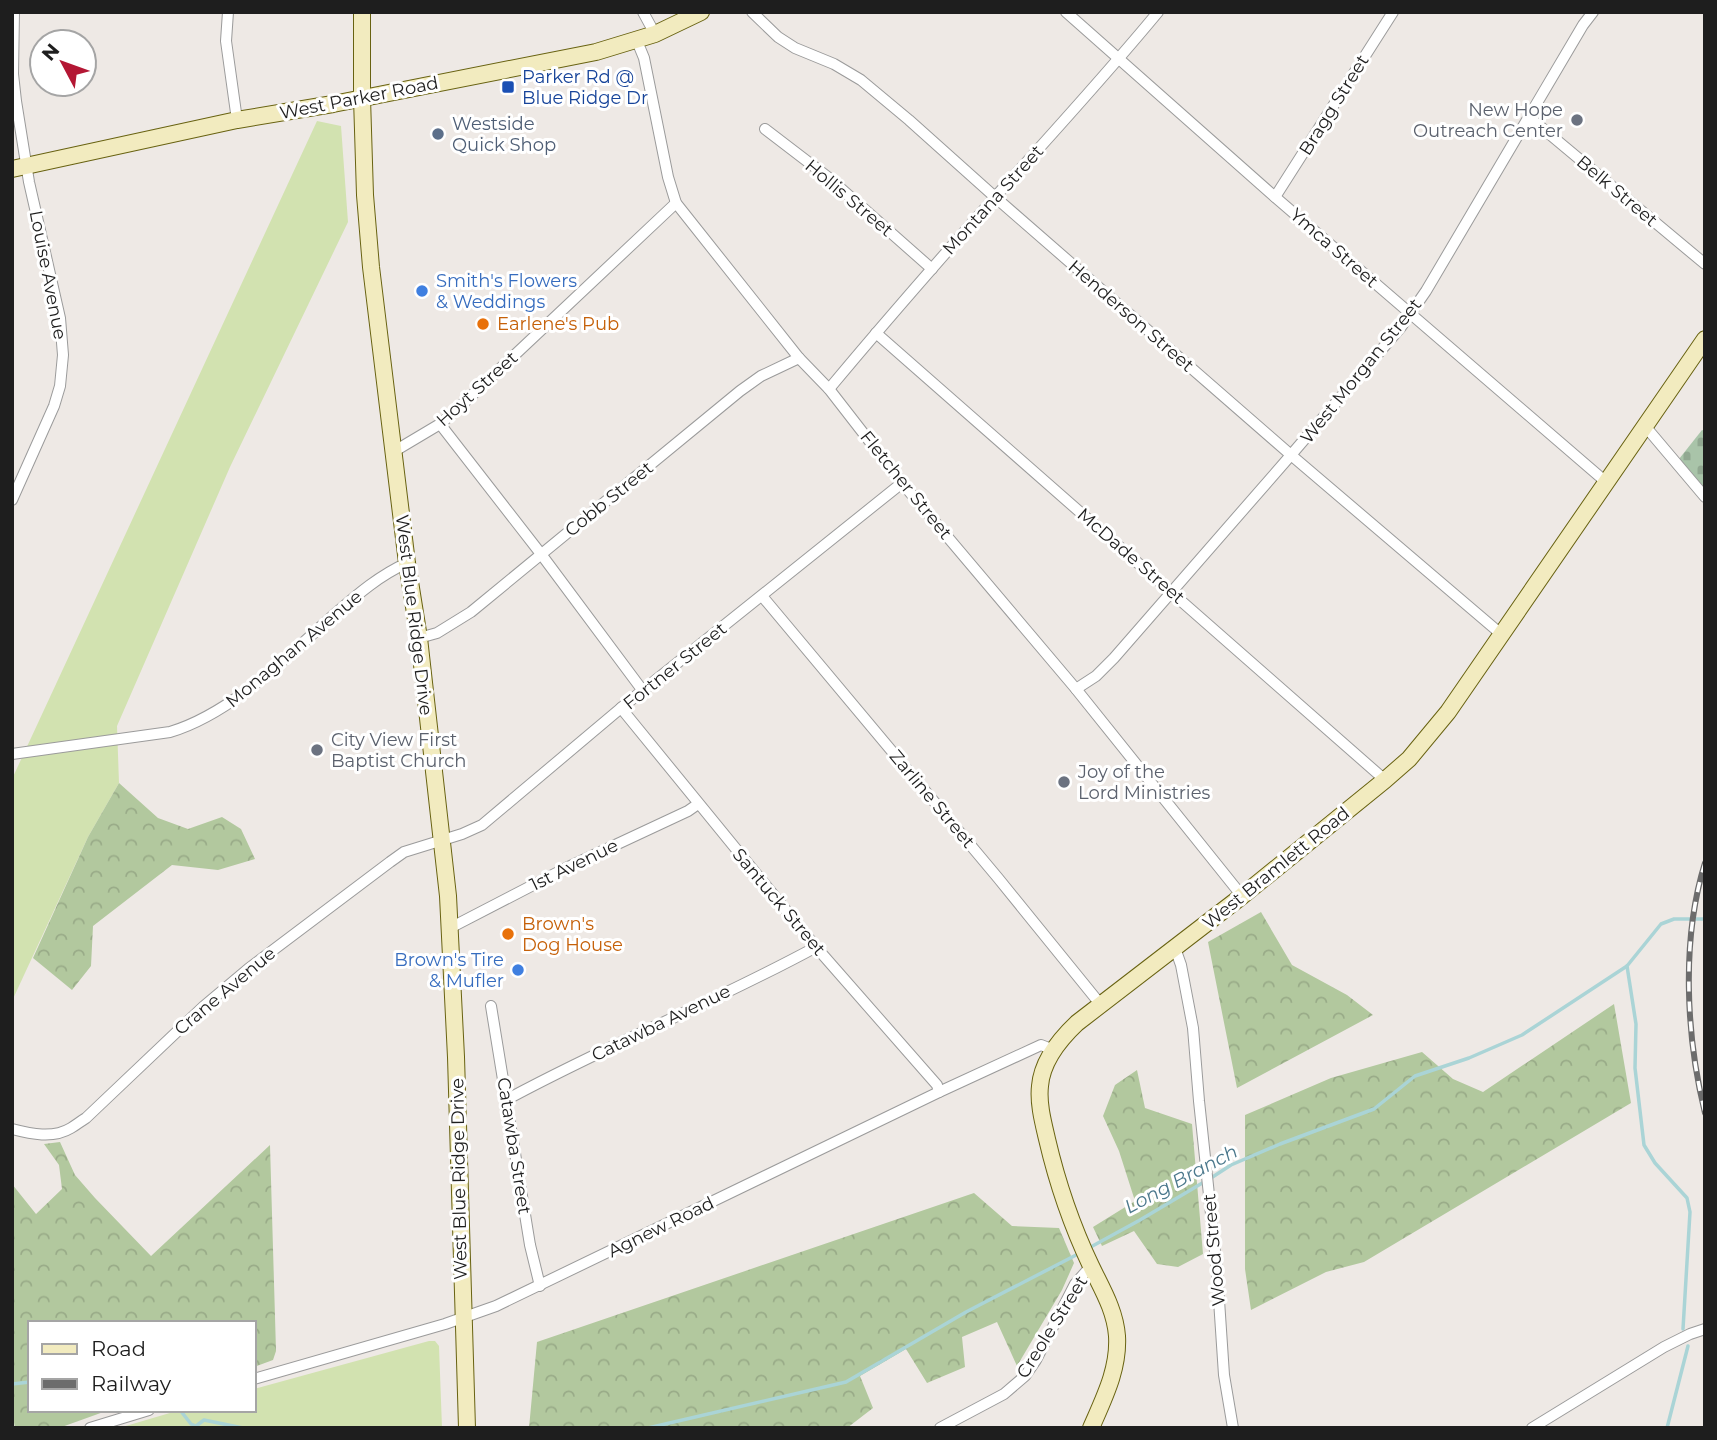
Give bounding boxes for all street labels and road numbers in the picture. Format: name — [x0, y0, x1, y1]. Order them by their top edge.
street label: Bragg Street — [1294, 51, 1374, 159]
street label: West Parker Road — [278, 72, 440, 124]
street label: Montana Street — [938, 141, 1048, 259]
street label: Belk Street — [1572, 151, 1662, 231]
street label: Hollis Street — [800, 155, 898, 241]
street label: Ymca Street — [1285, 204, 1383, 292]
street label: Louise Avenue — [25, 209, 71, 342]
street label: Henderson Street — [1064, 255, 1198, 377]
street label: West Morgan Street — [1296, 294, 1426, 448]
street label: Hoyt Street — [432, 347, 522, 431]
street label: Fletcher Street — [855, 426, 957, 544]
street label: Cobb Street — [560, 457, 658, 541]
street label: McDade Street — [1073, 503, 1189, 609]
street label: West Blue Ridge Drive — [391, 513, 437, 717]
street label: Monaghan Avenue — [221, 585, 367, 712]
street label: Fortner Street — [619, 618, 731, 714]
street label: Zarline Street — [885, 745, 979, 853]
street label: West Bramlett Road — [1198, 802, 1354, 934]
street label: 1st Avenue — [526, 834, 622, 896]
street label: Santuck Street — [728, 844, 830, 960]
street label: Crane Avenue — [170, 942, 280, 1040]
street label: Catawba Avenue — [588, 980, 734, 1066]
street label: Catawba Street — [492, 1076, 536, 1216]
street label: West Blue Ridge Drive — [446, 1078, 472, 1280]
street label: Agnew Road — [604, 1192, 718, 1262]
street label: Wood Street — [1198, 1193, 1230, 1307]
street label: Creole Street — [1012, 1272, 1092, 1382]

